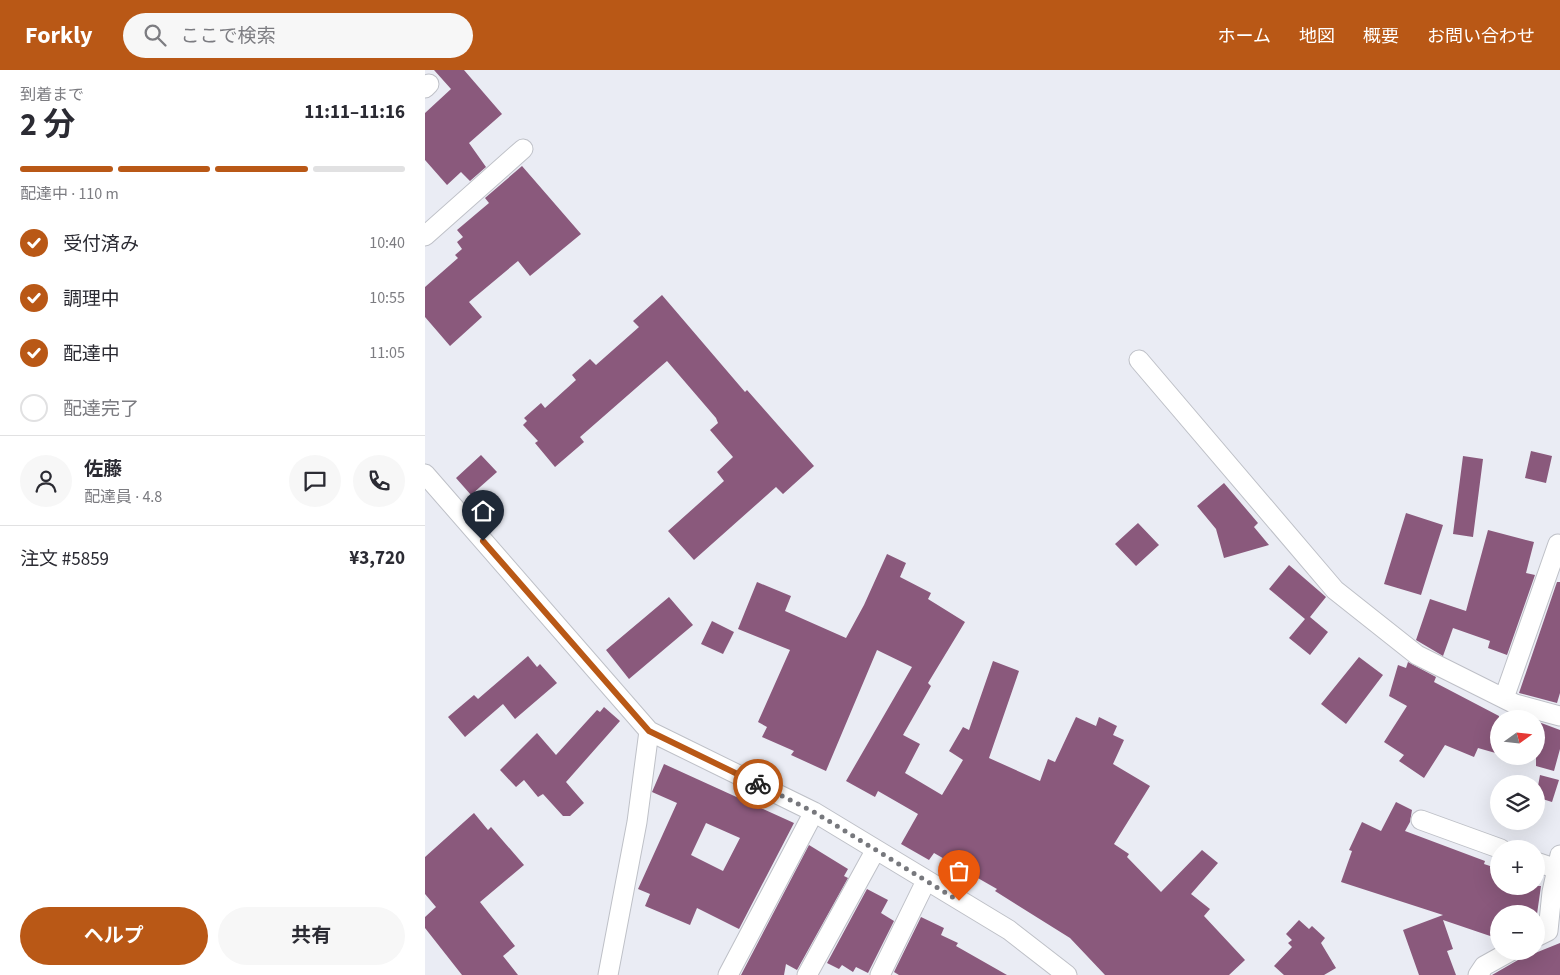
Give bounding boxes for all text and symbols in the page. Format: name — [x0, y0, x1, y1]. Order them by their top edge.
search box — [123, 13, 473, 58]
text: Forkly — [25, 18, 93, 53]
icon: search — [141, 21, 169, 49]
text: ここで検索 — [181, 23, 276, 50]
text: ホーム — [1218, 24, 1271, 49]
text: 地図 — [1299, 24, 1335, 49]
text: 概要 — [1363, 24, 1399, 49]
text: お問い合わせ — [1427, 24, 1535, 49]
text: 到着まで — [20, 84, 84, 106]
text: 11:11–11:16 — [304, 99, 405, 126]
text: 2 分 — [20, 102, 75, 148]
text: 配達中 · 110 m — [20, 183, 119, 205]
icon: check — [20, 229, 48, 257]
text: 受付済み — [63, 231, 139, 258]
text: 10:40 — [369, 232, 405, 254]
icon: check — [20, 284, 48, 312]
text: 調理中 — [63, 286, 120, 313]
text: 10:55 — [369, 287, 405, 309]
icon: check — [20, 339, 48, 367]
text: 配達中 — [63, 341, 120, 368]
text: 11:05 — [369, 342, 405, 364]
text: 配達完了 — [63, 396, 139, 423]
button: person — [20, 455, 72, 507]
button: chat — [289, 455, 341, 507]
button: phone — [353, 455, 405, 507]
text: 佐藤 — [84, 456, 122, 483]
text: 配達員 · 4.8 — [84, 486, 162, 508]
pin — [462, 490, 504, 541]
icon: home — [469, 497, 497, 525]
text: ¥3,720 — [349, 545, 405, 572]
text: 注文 #5859 — [20, 546, 109, 573]
north arrow — [1490, 710, 1545, 765]
map controls — [1490, 710, 1545, 960]
courier — [733, 759, 783, 809]
icon: bike — [744, 770, 772, 798]
button: layers — [1490, 775, 1545, 830]
button: + — [1490, 840, 1545, 895]
pin — [938, 850, 980, 901]
icon: bag — [945, 857, 973, 885]
button: − — [1490, 905, 1545, 960]
button: ヘルプ — [20, 907, 208, 965]
button: 共有 — [218, 907, 405, 965]

